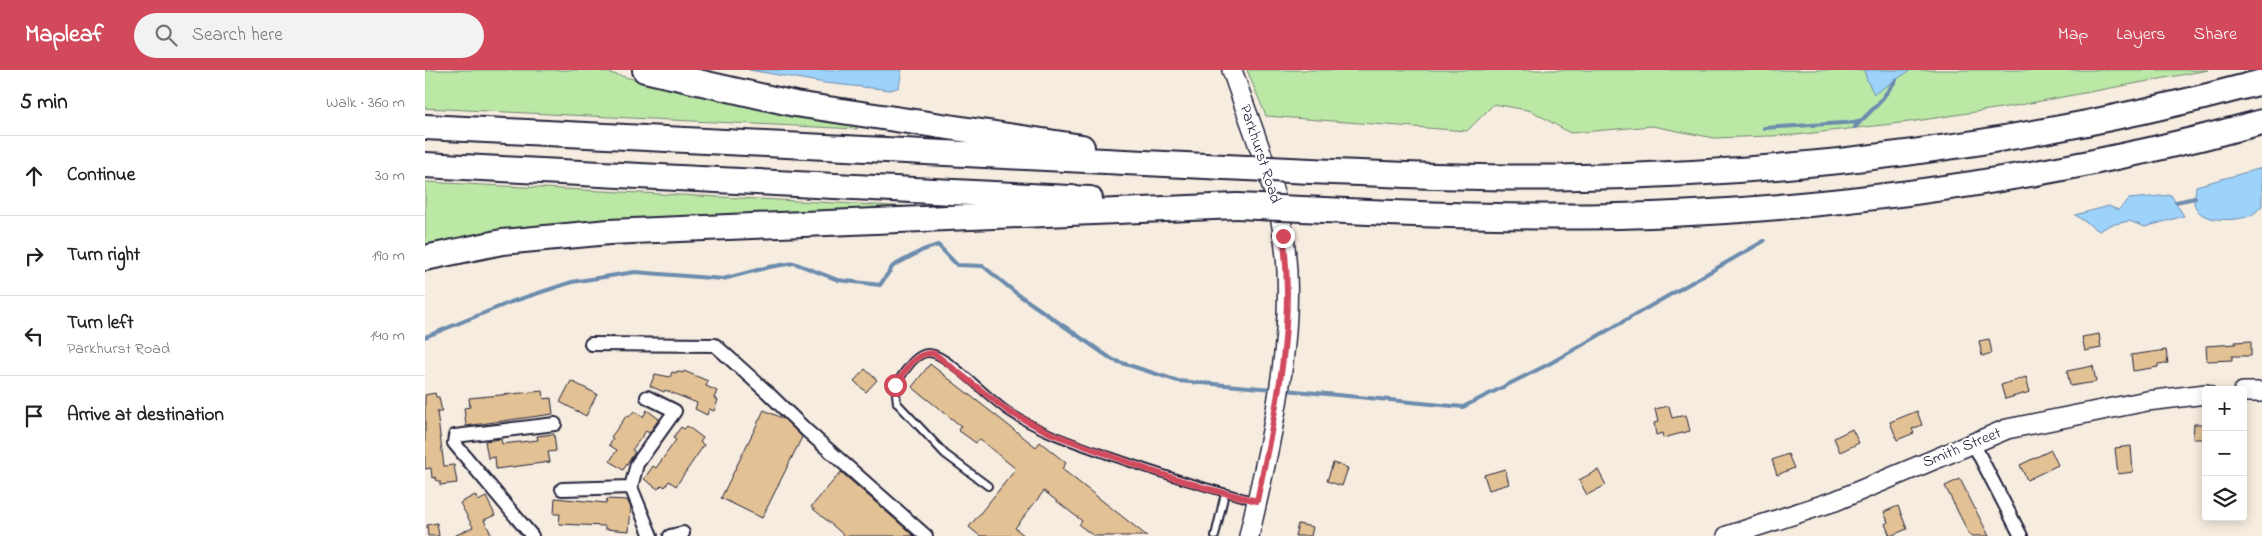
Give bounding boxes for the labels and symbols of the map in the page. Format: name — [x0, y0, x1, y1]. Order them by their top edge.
street label: Parkhurst Road — [1233, 101, 1287, 207]
route end — [1272, 225, 1295, 248]
route start — [884, 374, 907, 397]
street label: Smith Street — [1919, 421, 2005, 475]

